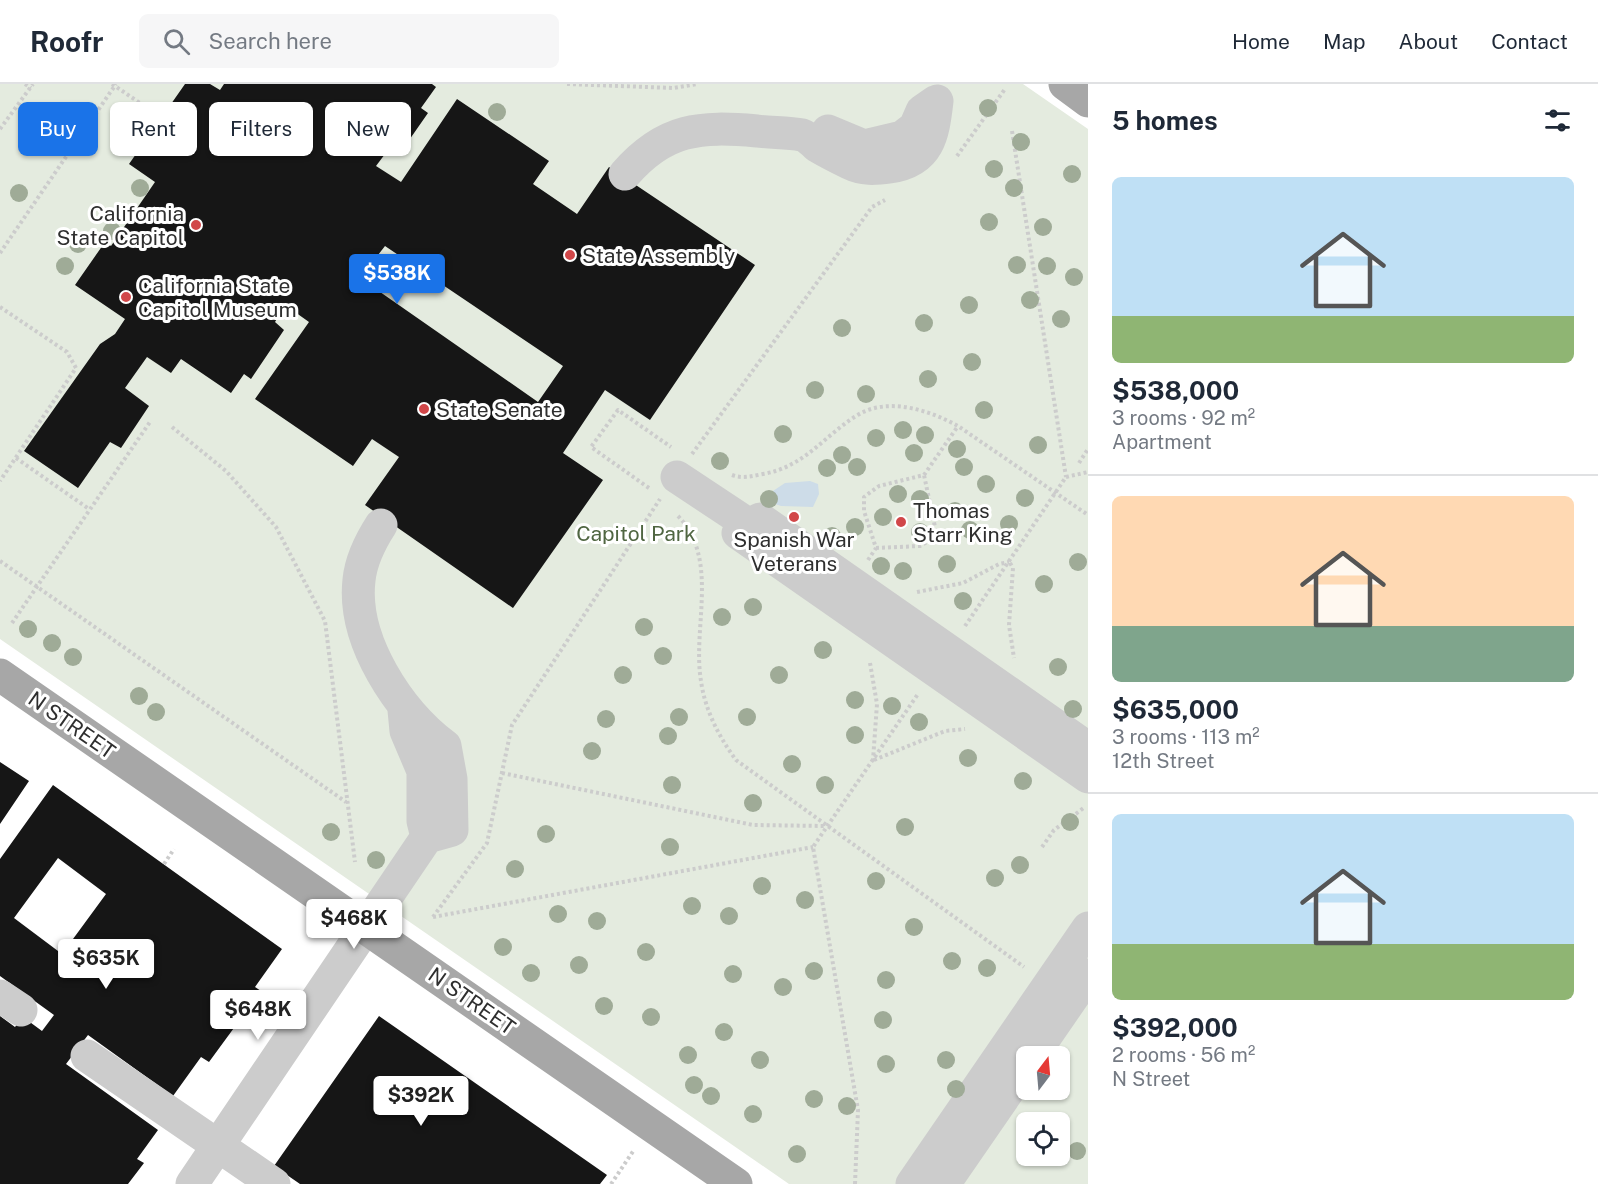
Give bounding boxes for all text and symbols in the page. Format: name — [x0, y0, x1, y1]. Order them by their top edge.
search box — [139, 14, 559, 68]
text: Roofr — [30, 25, 103, 58]
icon: search — [160, 25, 193, 58]
text: Search here — [208, 28, 332, 54]
text: Home — [1232, 29, 1290, 54]
text: Map — [1323, 29, 1366, 54]
text: About — [1399, 29, 1458, 54]
text: Contact — [1491, 29, 1568, 54]
chip: Buy — [18, 102, 98, 156]
chip: Rent — [110, 102, 197, 156]
chip: Filters — [209, 102, 313, 156]
chip: New — [325, 102, 411, 156]
icon: filters — [1541, 104, 1574, 137]
text: 5 homes — [1112, 105, 1218, 136]
place label: California State Capitol — [57, 201, 184, 250]
icon: home — [1289, 216, 1397, 324]
marker: California State Capitol — [189, 218, 203, 232]
place label: State Assembly — [582, 243, 735, 268]
marker: State Assembly — [563, 248, 577, 262]
pin: $538K — [355, 254, 439, 305]
text: $538K — [363, 261, 431, 285]
place label: California State Capitol Museum — [138, 273, 297, 322]
marker: California State Capitol Museum — [119, 290, 133, 304]
text: $538,000 — [1112, 375, 1239, 406]
place label: State Senate — [436, 397, 563, 422]
marker: State Senate — [417, 402, 431, 416]
text: 3 rooms · 92 m² — [1112, 406, 1255, 430]
text: Apartment — [1112, 430, 1212, 454]
place label: Thomas Starr King — [913, 498, 1013, 547]
marker: Spanish War Veterans — [787, 510, 801, 524]
marker: Thomas Starr King — [894, 515, 908, 529]
park label: Capitol Park — [576, 521, 696, 546]
place label: Spanish War Veterans — [733, 527, 855, 576]
icon: home — [1289, 535, 1397, 643]
street label: N STREET — [24, 686, 120, 764]
text: $635,000 — [1112, 694, 1239, 725]
text: 3 rooms · 113 m² — [1112, 725, 1260, 749]
text: 12th Street — [1112, 749, 1215, 773]
icon: home — [1289, 853, 1397, 961]
pin: $468K — [312, 899, 396, 950]
text: $468K — [320, 906, 388, 930]
pin: $635K — [64, 939, 148, 990]
text: $635K — [72, 946, 140, 970]
street label: N STREET — [424, 962, 520, 1040]
pin: $648K — [216, 990, 300, 1041]
text: $648K — [224, 997, 292, 1021]
text: $392,000 — [1112, 1012, 1238, 1043]
text: 2 rooms · 56 m² — [1112, 1043, 1255, 1067]
north arrow — [1016, 1046, 1070, 1100]
map controls — [1016, 1046, 1070, 1166]
text: N Street — [1112, 1067, 1190, 1091]
pin: $392K — [379, 1076, 463, 1127]
text: $392K — [387, 1083, 455, 1107]
button: locate — [1016, 1112, 1070, 1166]

